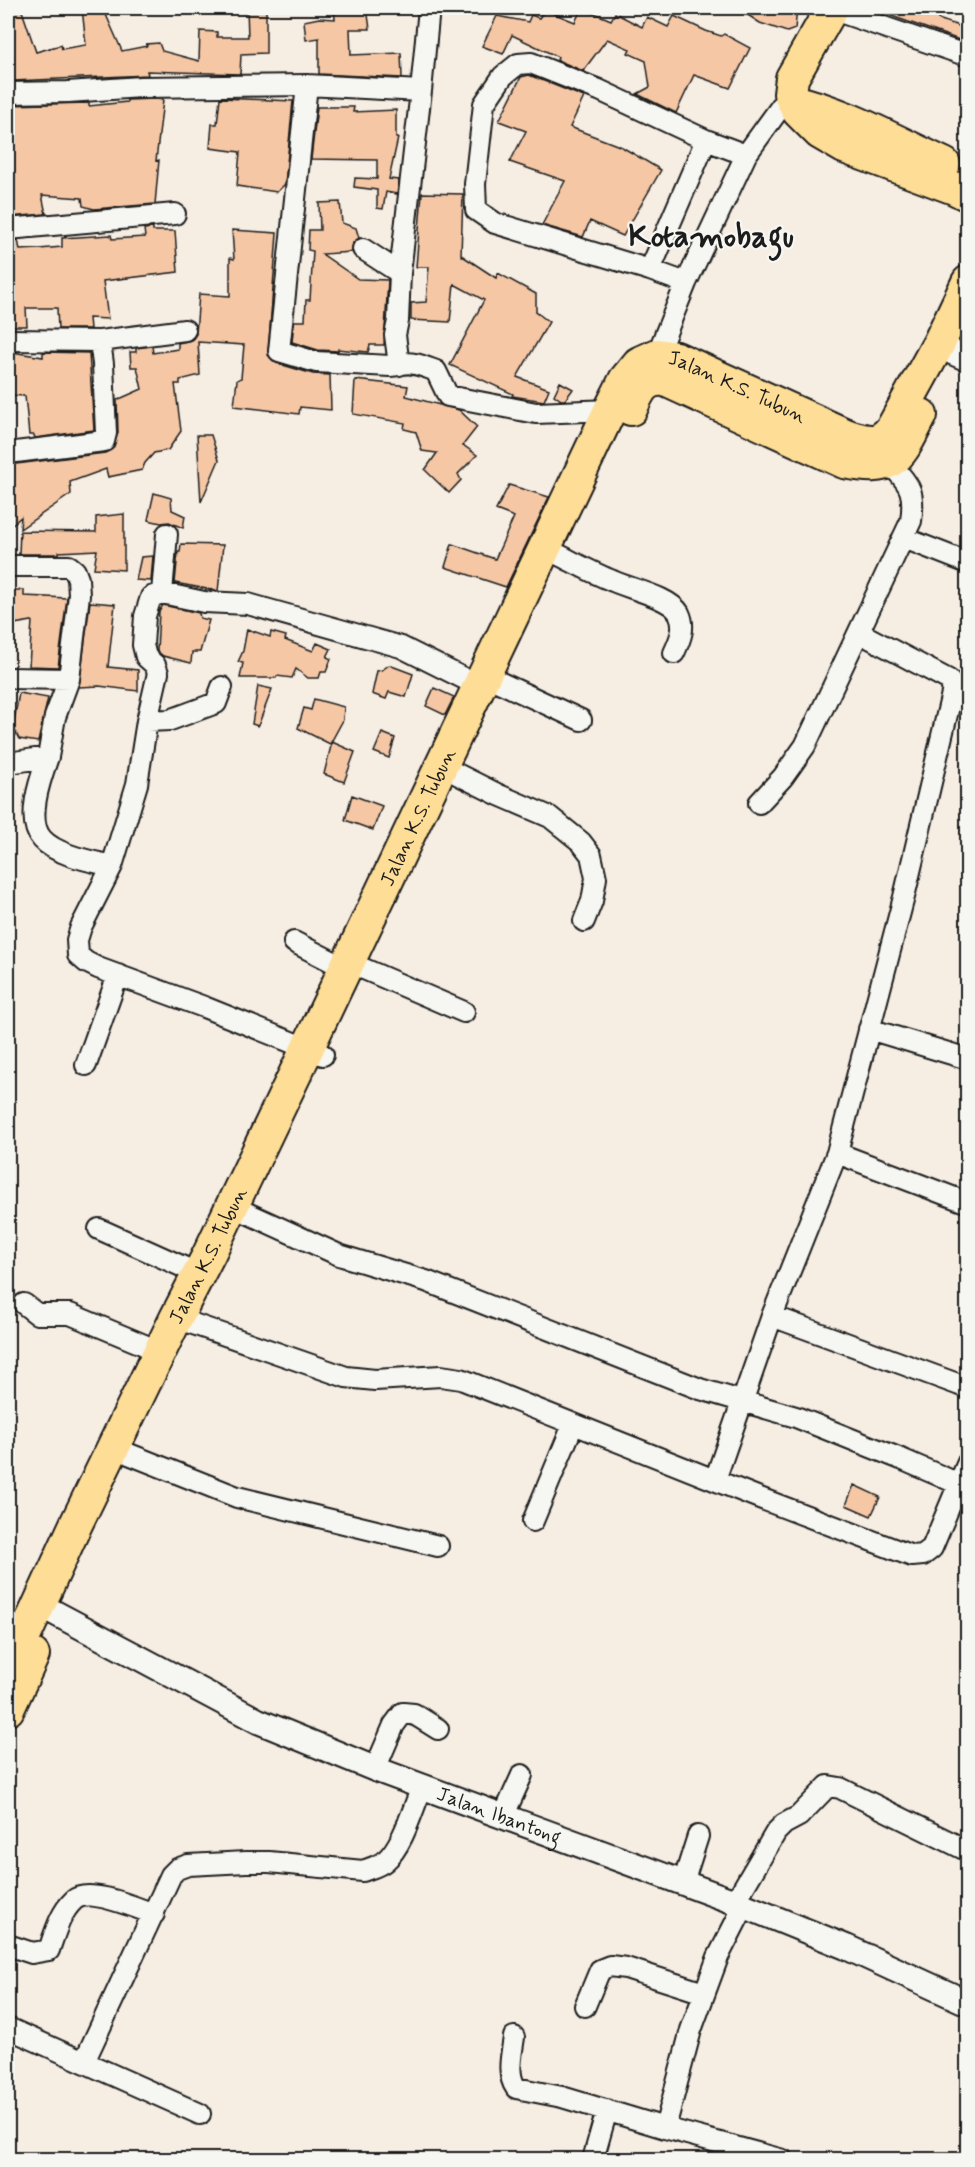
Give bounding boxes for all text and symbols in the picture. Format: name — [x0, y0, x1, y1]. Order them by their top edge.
district label: Kotamobagu — [628, 216, 794, 262]
street label: Jalan K.S. Tubun — [666, 345, 811, 430]
street label: Jalan K.S. Tubun — [374, 744, 463, 891]
street label: Jalan K.S. Tubun — [163, 1183, 254, 1329]
street label: Jalan Ibantong — [433, 1781, 565, 1854]

